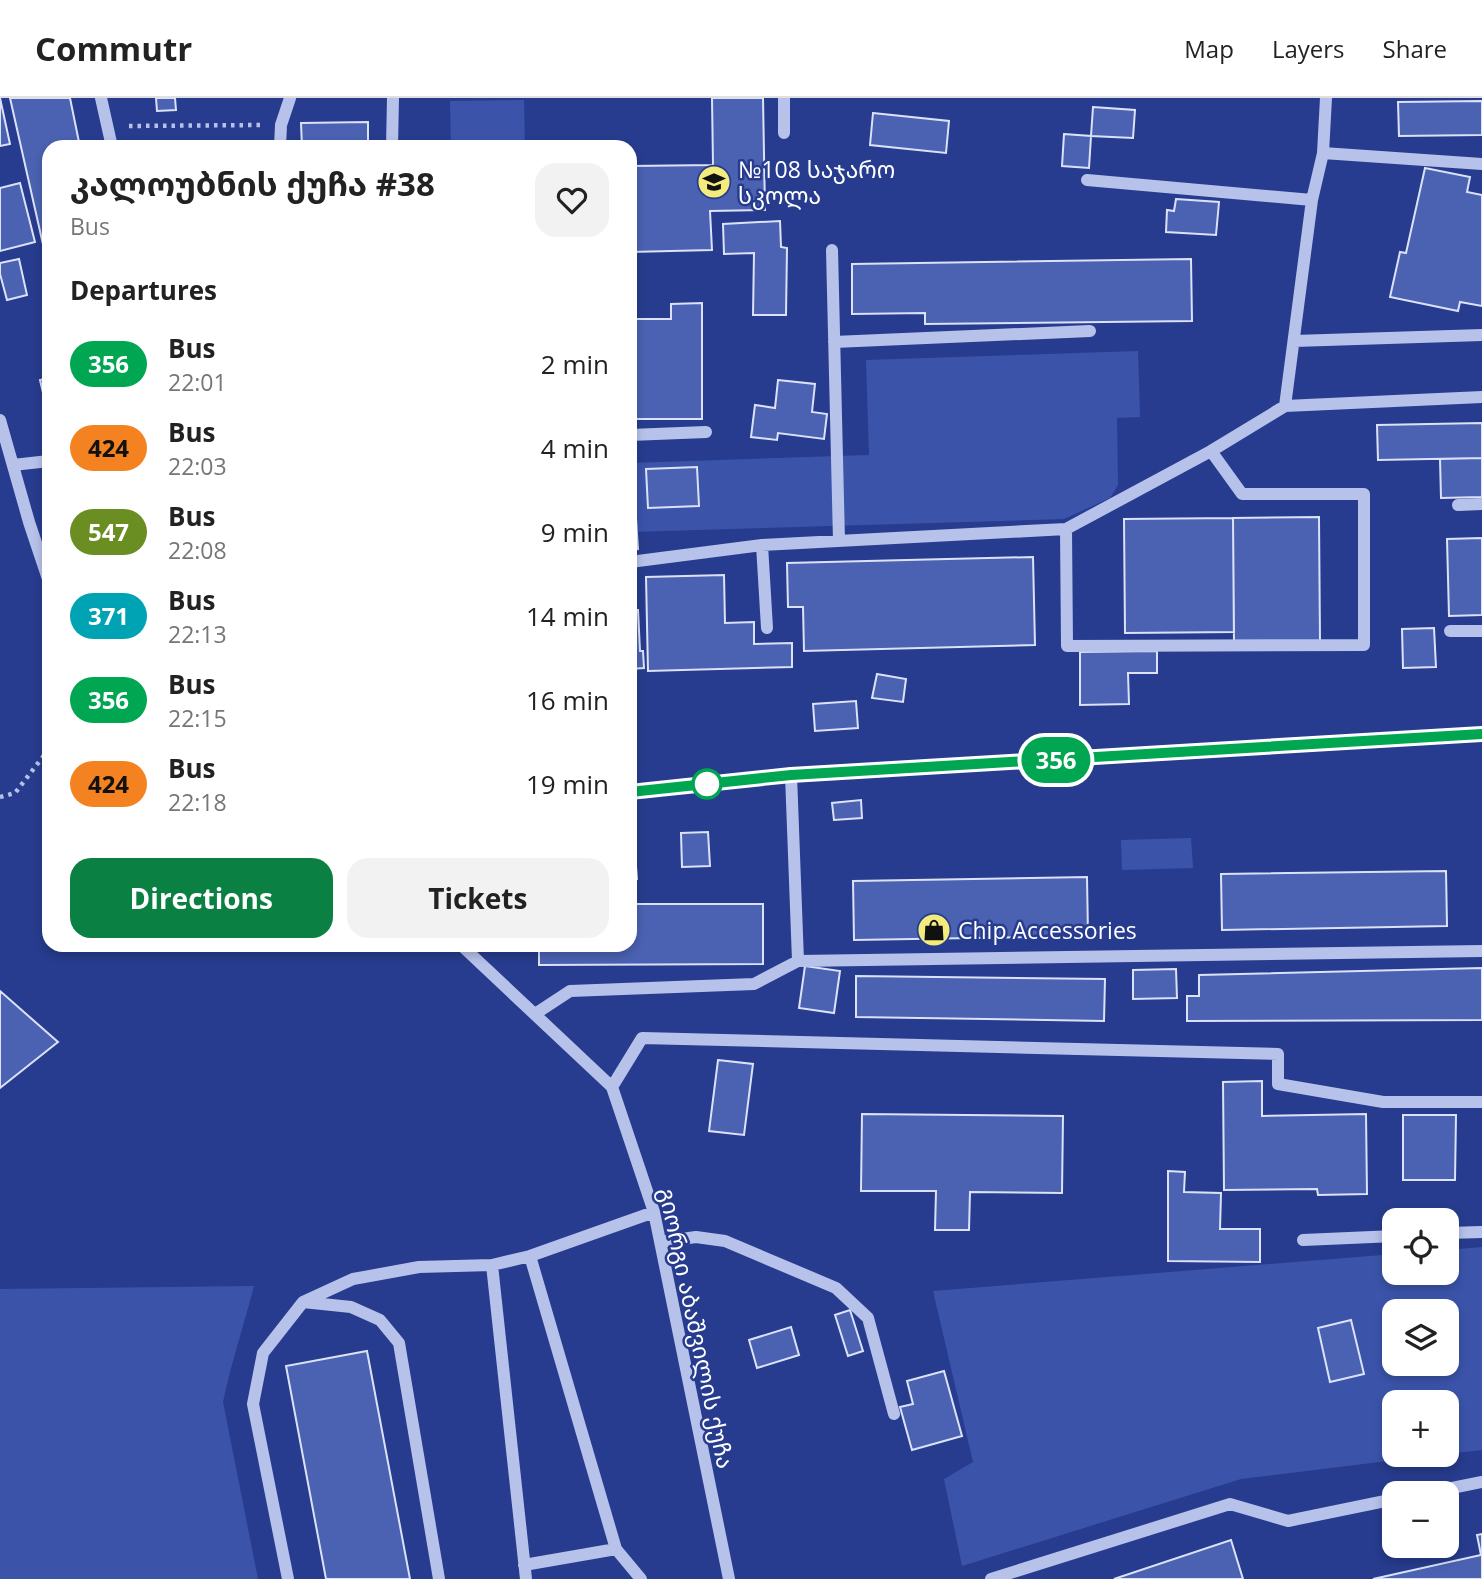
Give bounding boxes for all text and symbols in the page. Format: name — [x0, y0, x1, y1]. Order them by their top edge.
text: Commutr — [35, 26, 192, 71]
text: Map — [1184, 32, 1234, 65]
text: Layers — [1272, 32, 1345, 65]
text: Share — [1383, 32, 1447, 65]
place label: №108 საჯარო სკოლა — [738, 153, 895, 211]
text: კალოუბნის ქუჩა #38 — [70, 161, 435, 206]
button: heart — [535, 163, 609, 237]
school or university icon: №108 საჯარო სკოლა — [695, 163, 733, 201]
text: Bus — [70, 210, 110, 242]
text: Departures — [70, 272, 217, 308]
text: Bus — [168, 330, 215, 366]
text: 2 min — [541, 346, 609, 382]
text: 356 — [88, 347, 129, 380]
text: 22:01 — [168, 366, 227, 398]
text: Bus — [168, 414, 215, 450]
text: 4 min — [541, 430, 609, 466]
text: 424 — [88, 431, 129, 464]
text: 22:03 — [168, 450, 227, 482]
text: Bus — [168, 498, 215, 534]
text: 9 min — [541, 514, 609, 550]
text: 547 — [88, 515, 129, 548]
text: 22:08 — [168, 534, 227, 566]
text: Bus — [168, 582, 215, 618]
text: 14 min — [526, 598, 609, 634]
text: 371 — [88, 599, 129, 632]
text: 22:13 — [168, 618, 227, 650]
text: Bus — [168, 666, 215, 702]
text: 16 min — [526, 682, 609, 718]
text: 356 — [88, 683, 129, 716]
text: 22:15 — [168, 702, 227, 734]
line badge: 356 — [1016, 737, 1096, 783]
text: 356 — [1035, 743, 1077, 776]
text: Bus — [168, 750, 215, 786]
text: 19 min — [526, 766, 609, 802]
text: 424 — [88, 767, 129, 800]
unlabelled marker — [692, 769, 722, 799]
text: 22:18 — [168, 786, 227, 818]
button: Directions — [70, 858, 333, 938]
button: Tickets — [347, 858, 609, 938]
shop icon: Chip Accessories — [915, 911, 953, 949]
place label: Chip Accessories — [958, 914, 1137, 946]
street label: გიორგი აბაშვილის ქუჩა — [652, 1185, 742, 1471]
map controls — [1382, 1208, 1459, 1558]
button: locate — [1382, 1208, 1459, 1285]
button: layers — [1382, 1299, 1459, 1376]
button: + — [1382, 1390, 1459, 1467]
button: − — [1382, 1481, 1459, 1558]

